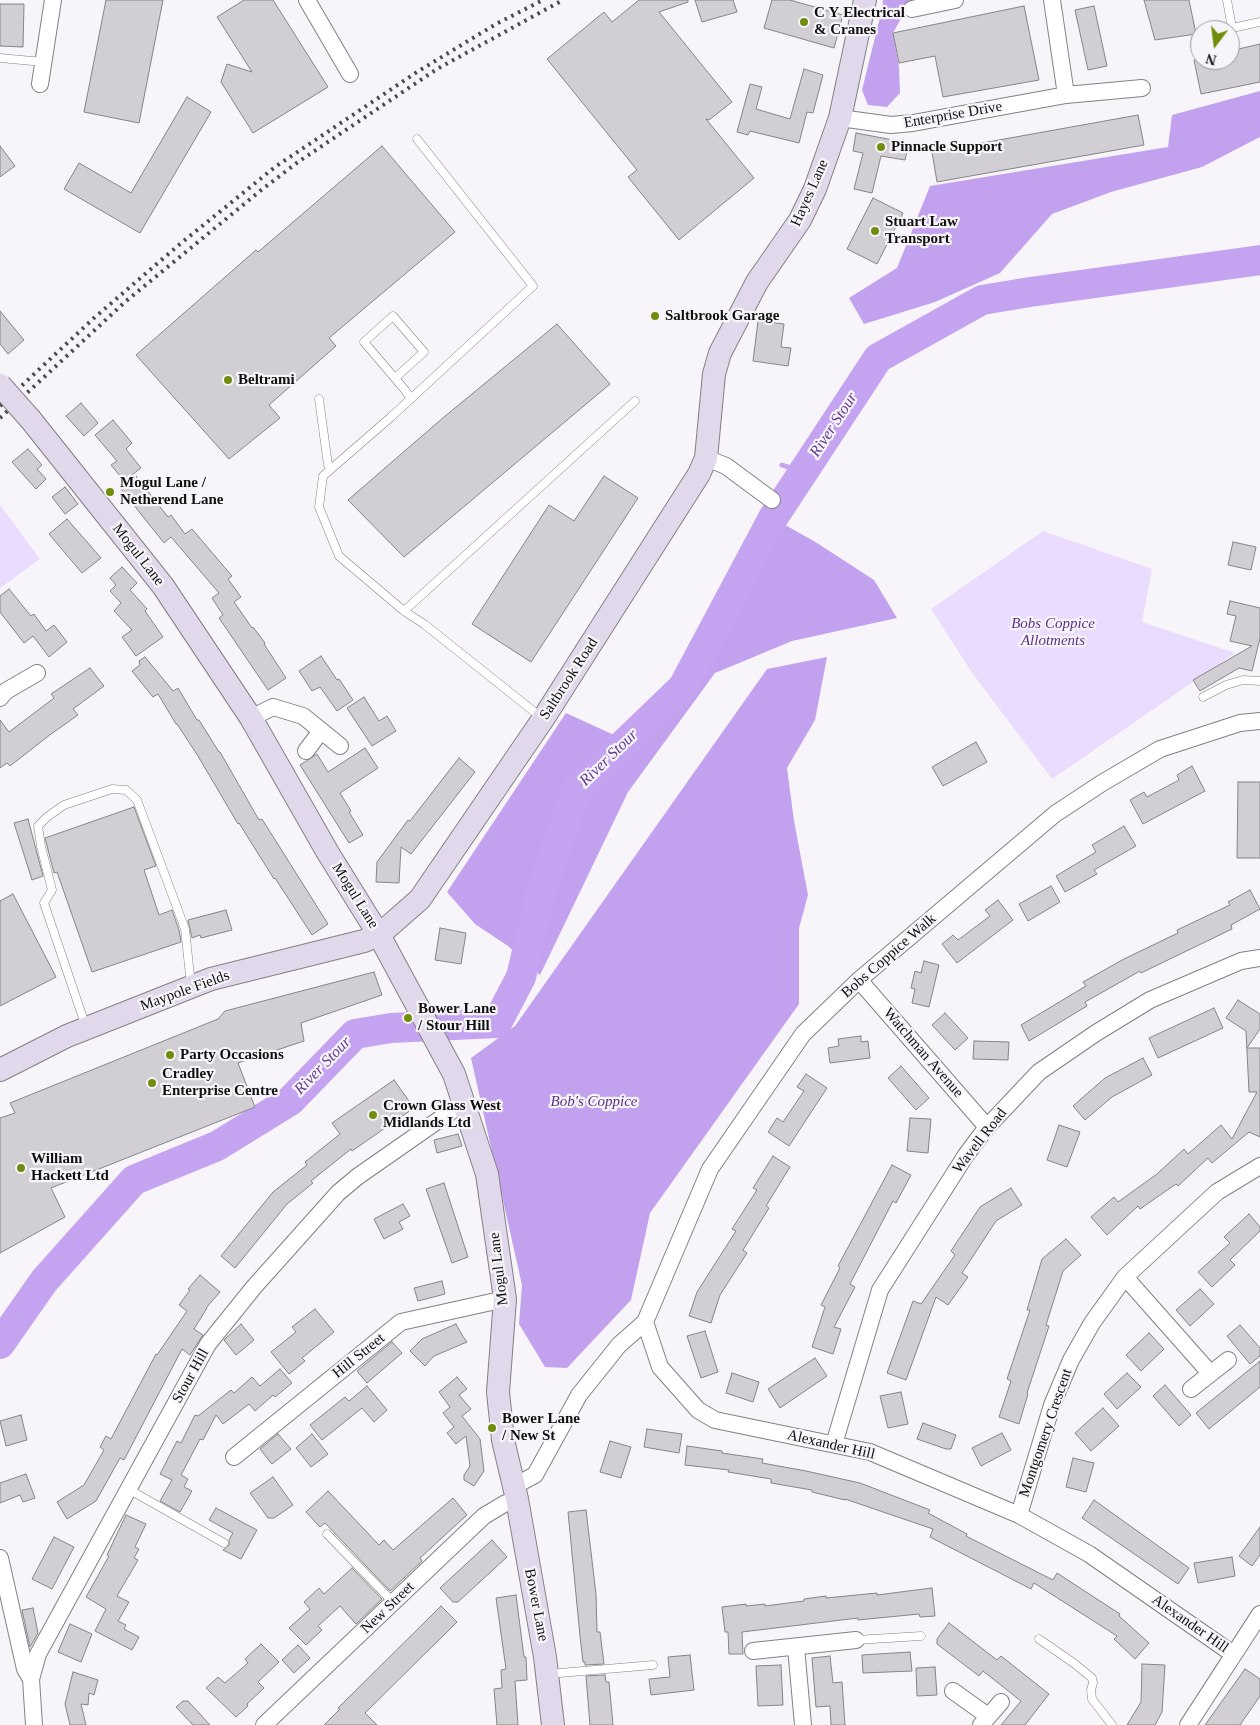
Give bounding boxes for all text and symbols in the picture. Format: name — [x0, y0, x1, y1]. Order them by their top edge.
place label: C Y Electrical & Cranes — [814, 4, 905, 39]
marker: C Y Electrical & Cranes — [798, 16, 810, 28]
north arrow — [1190, 20, 1240, 70]
text: N — [1204, 50, 1218, 68]
street label: Enterprise Drive — [902, 97, 1004, 133]
place label: Pinnacle Support — [891, 138, 1002, 156]
marker: Pinnacle Support — [875, 141, 887, 153]
street label: Hayes Lane — [787, 157, 833, 229]
place label: Stuart Law Transport — [885, 213, 958, 248]
marker: Stuart Law Transport — [869, 225, 881, 237]
place label: Saltbrook Garage — [665, 307, 779, 325]
marker: Saltbrook Garage — [649, 310, 661, 322]
place label: Beltrami — [238, 371, 295, 389]
marker: Beltrami — [222, 374, 234, 386]
water label: River Stour — [806, 389, 862, 461]
place label: Mogul Lane / Netherend Lane — [120, 474, 223, 509]
marker: Mogul Lane / Netherend Lane — [104, 486, 116, 498]
street label: Mogul Lane — [108, 520, 168, 590]
park label: Bobs Coppice Allotments — [1011, 615, 1095, 650]
street label: Saltbrook Road — [536, 635, 602, 723]
water label: River Stour — [576, 726, 642, 790]
street label: Mogul Lane — [328, 860, 382, 932]
street label: Bobs Coppice Walk — [838, 910, 940, 1002]
street label: Maypole Fields — [138, 967, 232, 1015]
place label: Bower Lane / Stour Hill — [418, 1000, 496, 1035]
street label: Watchman Avenue — [879, 1004, 967, 1102]
marker: Bower Lane / Stour Hill — [402, 1012, 414, 1024]
water label: River Stour — [291, 1033, 355, 1099]
place label: Party Occasions — [180, 1046, 284, 1064]
marker: Party Occasions — [164, 1049, 176, 1061]
place label: Cradley Enterprise Centre — [162, 1065, 278, 1100]
marker: Cradley Enterprise Centre — [146, 1077, 158, 1089]
park label: Bob's Coppice — [551, 1093, 637, 1111]
place label: Crown Glass West Midlands Ltd — [383, 1097, 501, 1132]
street label: Wavell Road — [949, 1105, 1011, 1177]
marker: Crown Glass West Midlands Ltd — [367, 1109, 379, 1121]
place label: William Hackett Ltd — [31, 1150, 109, 1185]
marker: William Hackett Ltd — [15, 1162, 27, 1174]
street label: Mogul Lane — [486, 1231, 512, 1307]
street label: Hill Street — [329, 1329, 389, 1383]
street label: Stour Hill — [169, 1346, 213, 1406]
street label: Montgomery Crescent — [1016, 1366, 1076, 1500]
place label: Bower Lane / New St — [502, 1410, 580, 1445]
marker: Bower Lane / New St — [486, 1422, 498, 1434]
street label: Alexander Hill — [785, 1426, 877, 1464]
street label: Bower Lane — [520, 1567, 552, 1643]
street label: New Street — [358, 1578, 418, 1638]
street label: Alexander Hill — [1148, 1591, 1232, 1657]

